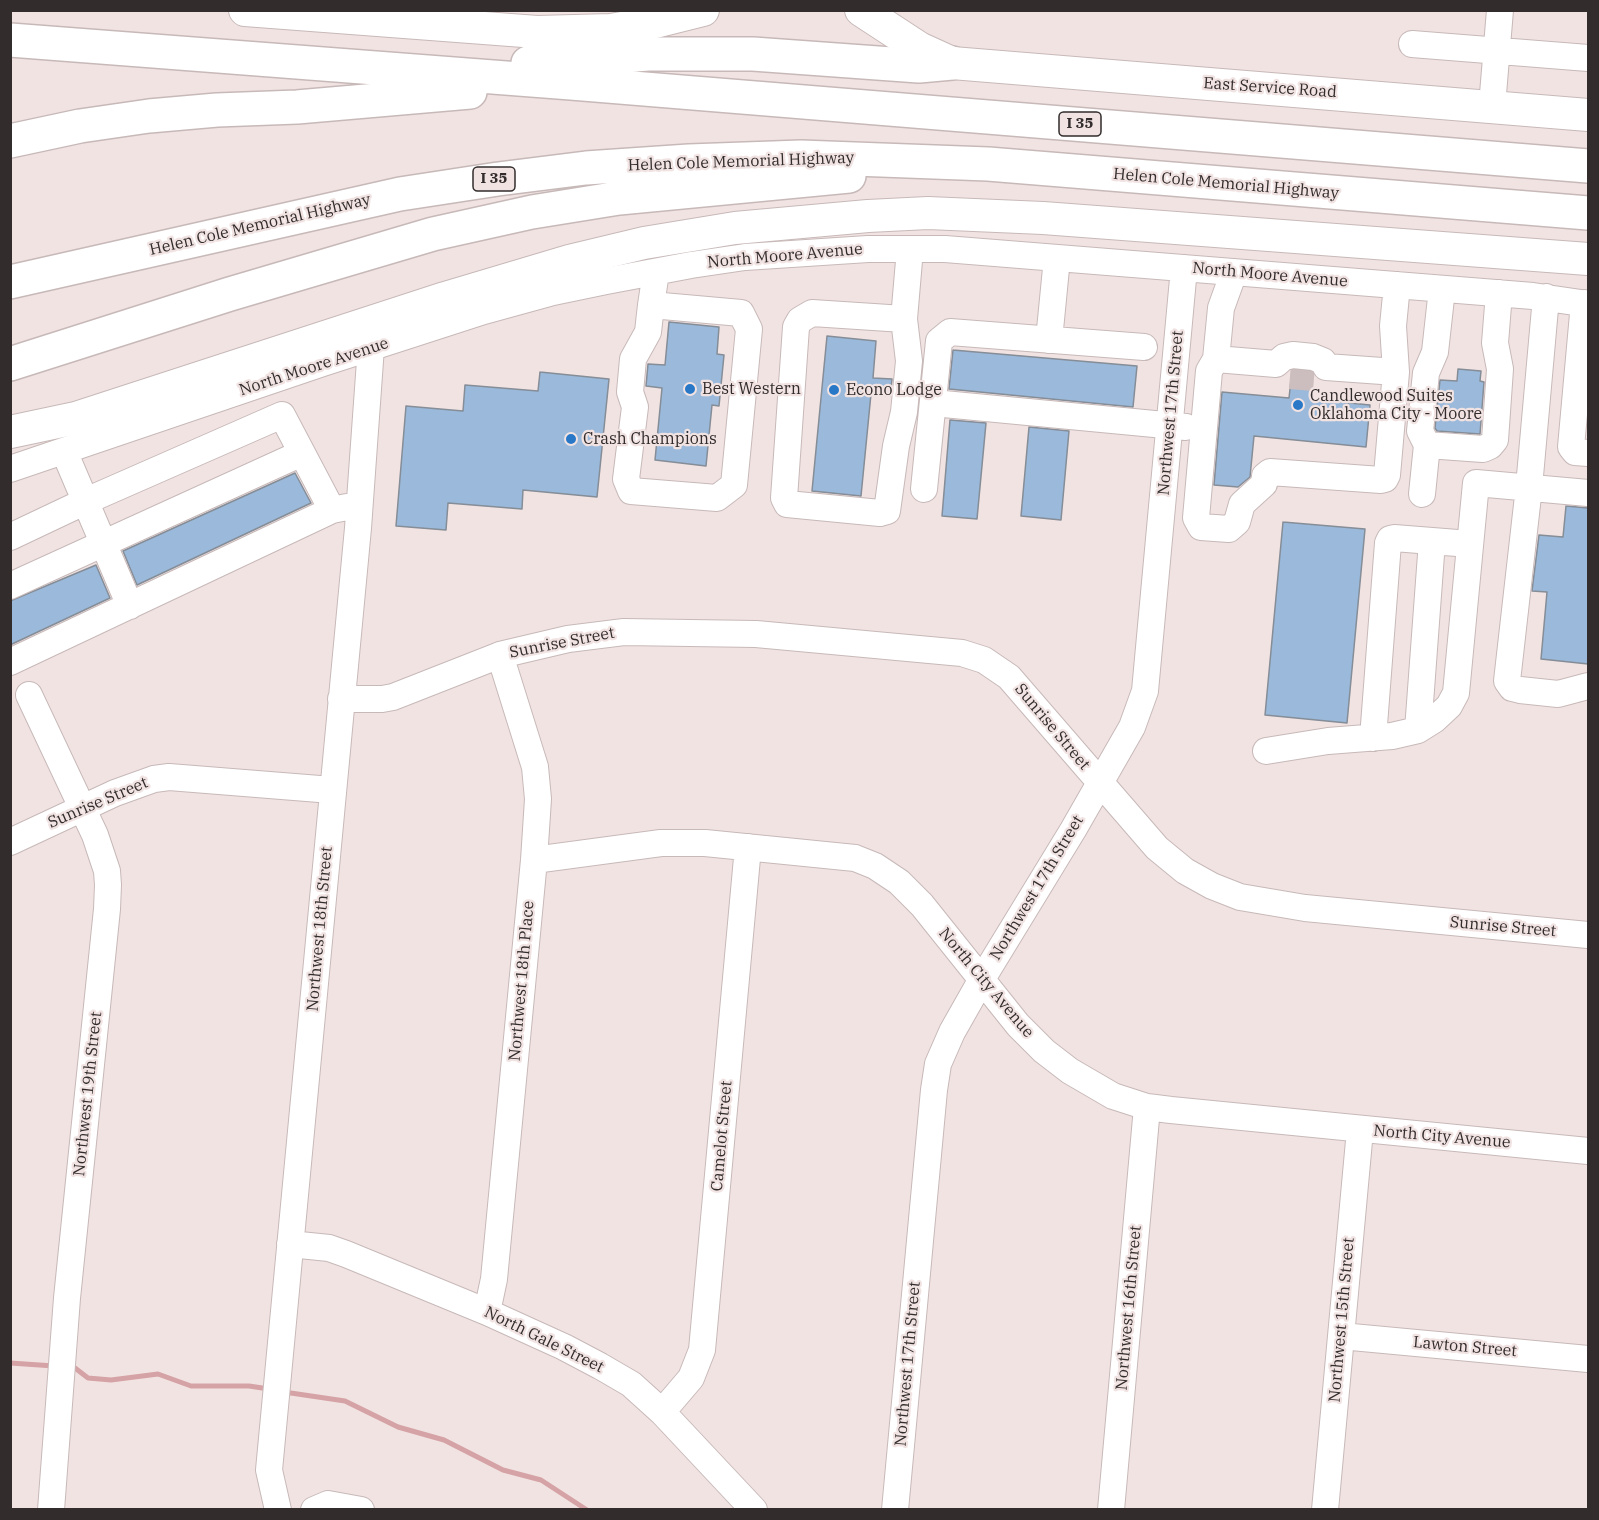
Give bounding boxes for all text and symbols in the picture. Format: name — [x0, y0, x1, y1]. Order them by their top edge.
street label: East Service Road — [1203, 74, 1337, 102]
road number: I 35 — [1059, 112, 1101, 136]
street label: Helen Cole Memorial Highway — [627, 148, 855, 176]
street label: Helen Cole Memorial Highway — [1112, 165, 1340, 203]
road number: I 35 — [473, 167, 515, 191]
street label: Helen Cole Memorial Highway — [147, 190, 373, 260]
street label: North Moore Avenue — [707, 240, 863, 272]
street label: North Moore Avenue — [1192, 259, 1348, 291]
street label: Northwest 17th Street — [1154, 330, 1188, 496]
street label: North Moore Avenue — [237, 334, 391, 400]
place label: Best Western — [702, 379, 801, 399]
place label: Econo Lodge — [846, 380, 942, 400]
marker: Best Western — [683, 382, 697, 396]
marker: Econo Lodge — [827, 383, 841, 397]
place label: Candlewood Suites Oklahoma City - Moore — [1310, 386, 1482, 424]
marker: Candlewood Suites Oklahoma City - Moore — [1291, 398, 1305, 412]
place label: Crash Champions — [583, 429, 717, 449]
marker: Crash Champions — [564, 432, 578, 446]
street label: Sunrise Street — [508, 623, 616, 663]
street label: Sunrise Street — [1010, 680, 1094, 774]
street label: Sunrise Street — [45, 773, 151, 833]
street label: Northwest 17th Street — [986, 812, 1088, 964]
street label: Northwest 18th Street — [303, 846, 337, 1012]
street label: Northwest 18th Place — [505, 900, 539, 1062]
street label: Sunrise Street — [1449, 913, 1557, 941]
street label: North City Avenue — [934, 924, 1038, 1042]
street label: Northwest 19th Street — [70, 1011, 106, 1177]
street label: Camelot Street — [708, 1080, 736, 1192]
street label: North City Avenue — [1373, 1121, 1511, 1153]
street label: Northwest 16th Street — [1112, 1225, 1146, 1391]
street label: Northwest 15th Street — [1325, 1237, 1359, 1403]
street label: Northwest 17th Street — [891, 1281, 925, 1447]
street label: North Gale Street — [481, 1303, 607, 1377]
street label: Lawton Street — [1412, 1333, 1518, 1361]

